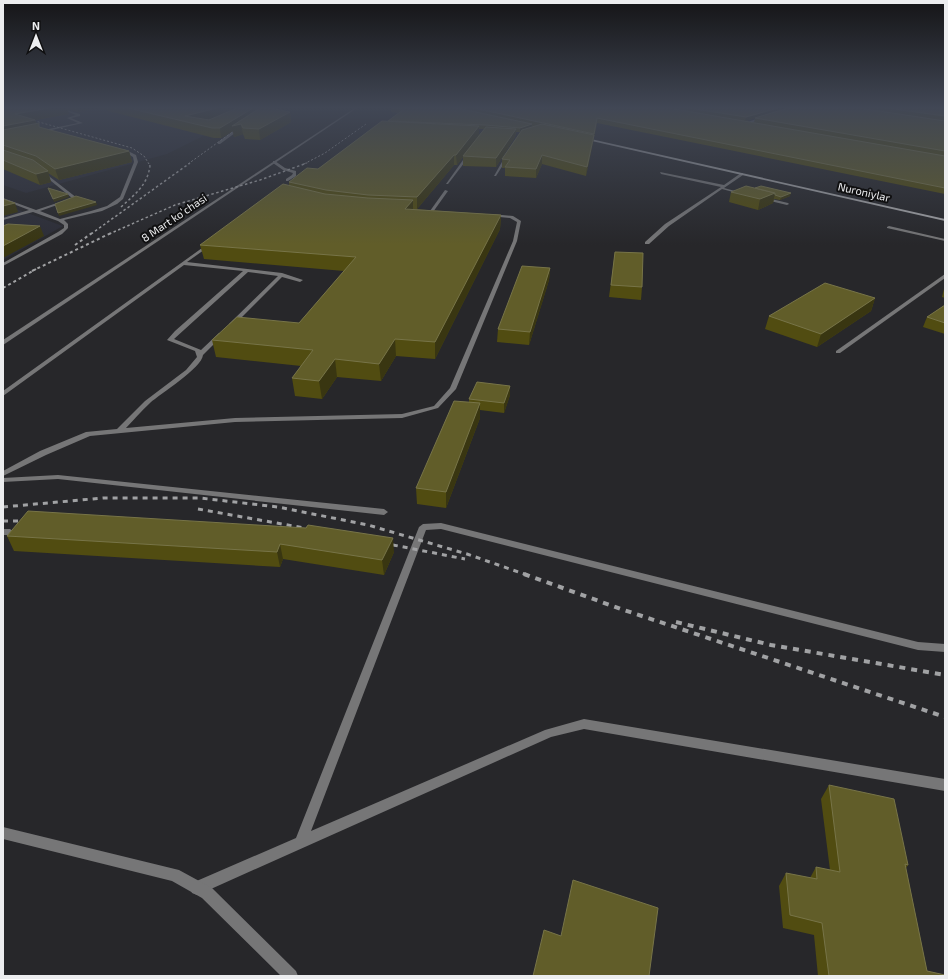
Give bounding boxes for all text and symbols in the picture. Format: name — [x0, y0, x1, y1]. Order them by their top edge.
north arrow — [16, 16, 56, 56]
text: N — [32, 19, 40, 32]
street label: Nuroniylar — [837, 179, 892, 204]
street label: 8 Mart koʻchasi — [139, 191, 209, 244]

